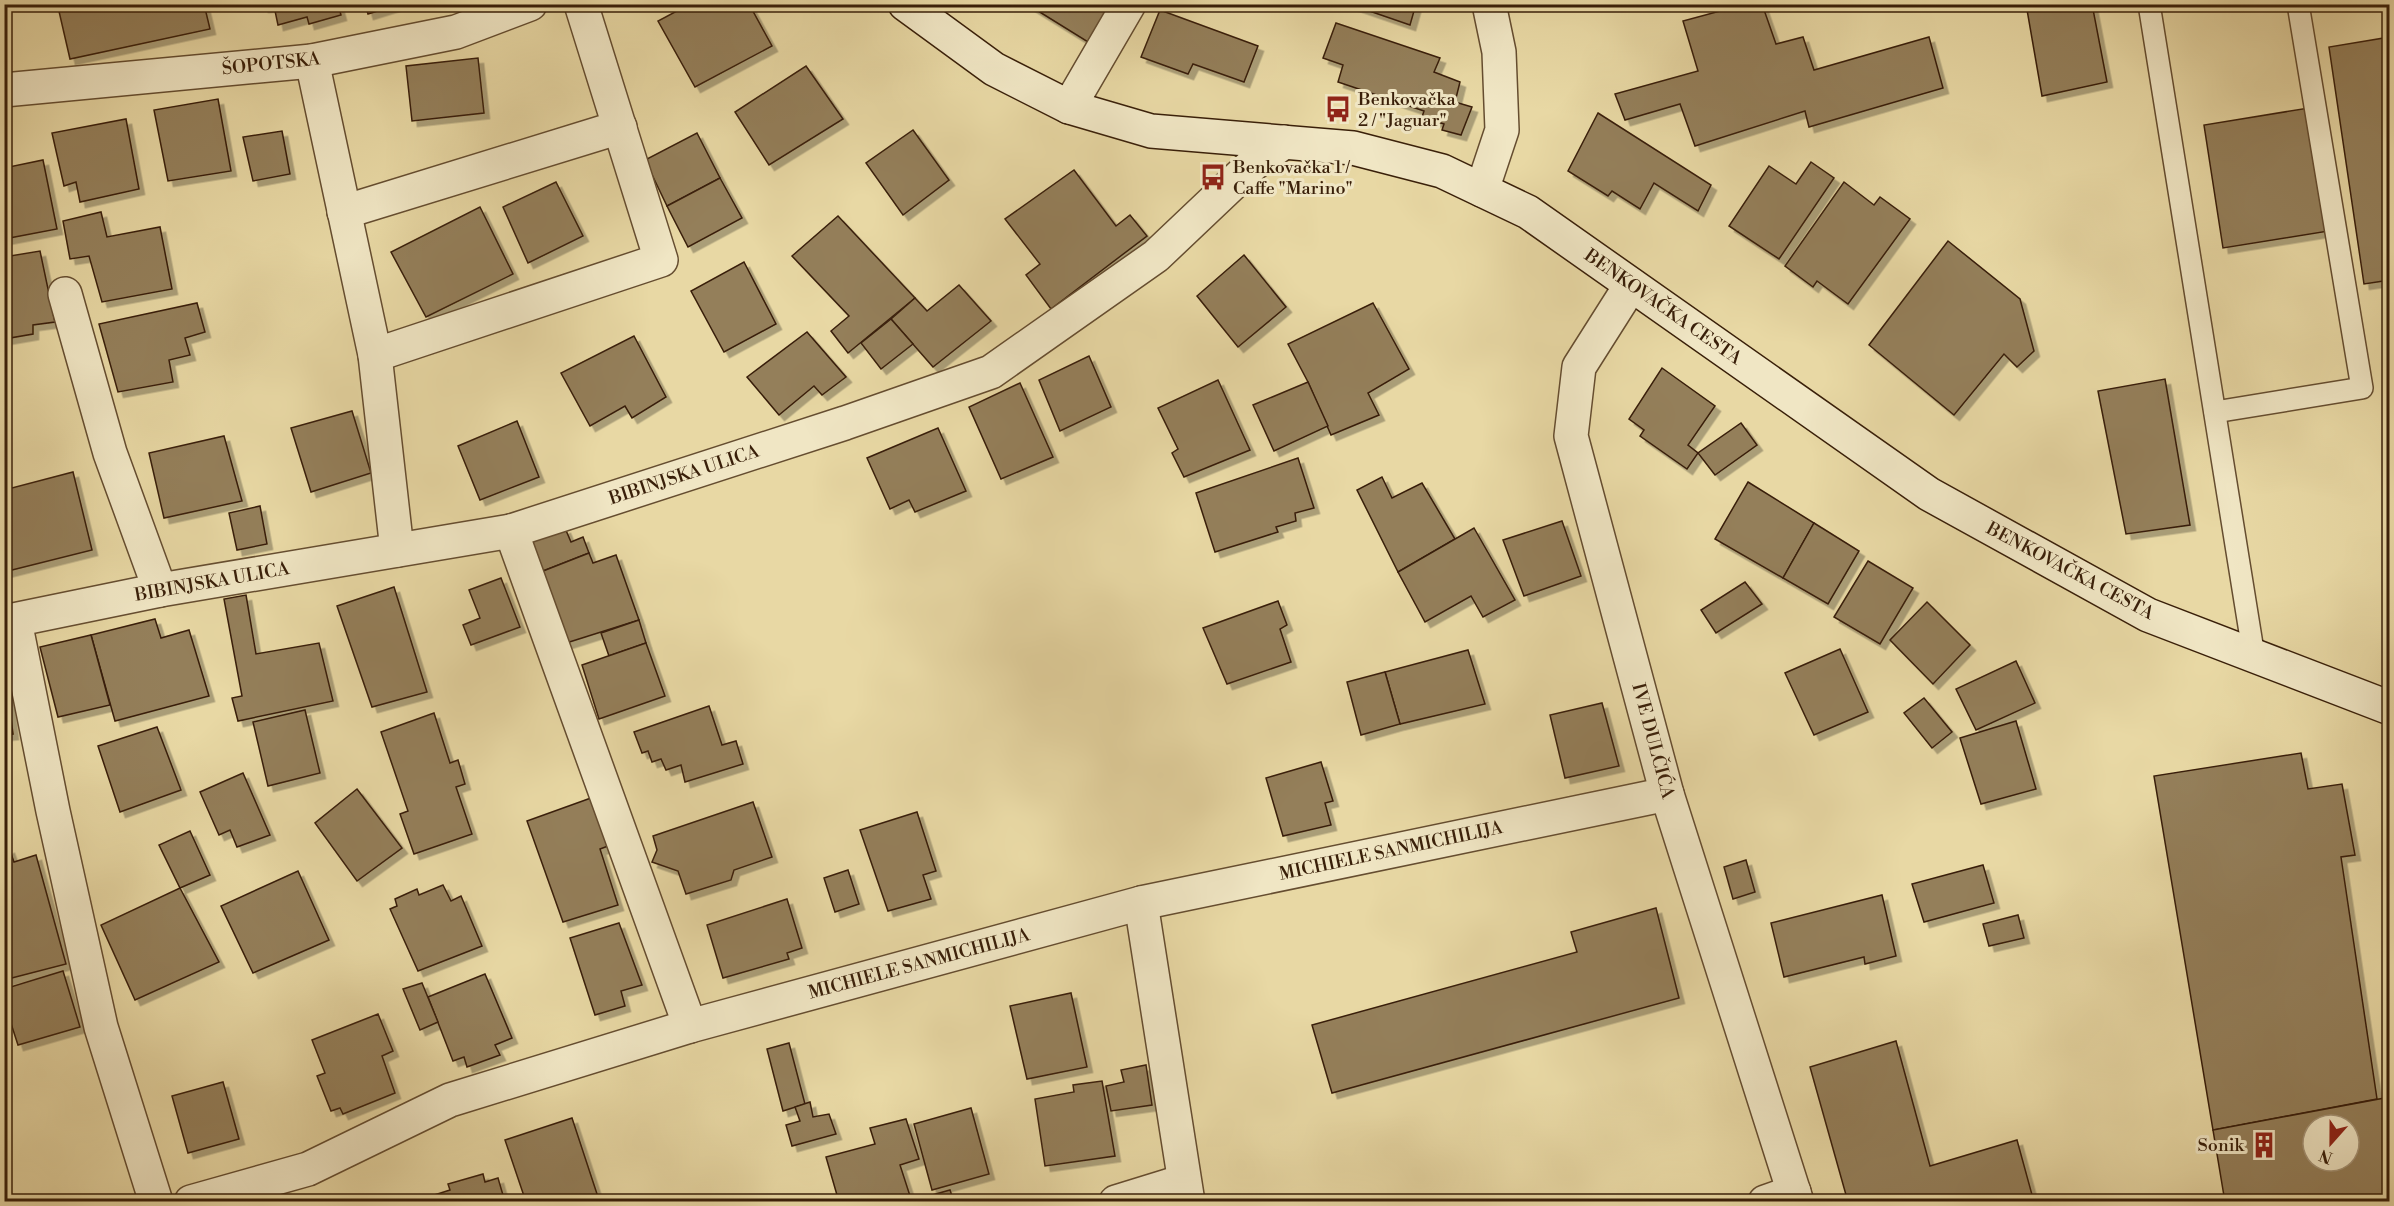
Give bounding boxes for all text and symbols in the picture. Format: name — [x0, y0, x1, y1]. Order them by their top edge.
street label: ŠOPOTSKA — [221, 47, 322, 81]
place label: Benkovačka 2 / "Jaguar" — [1357, 88, 1456, 132]
bus stop icon: Benkovačka 2 / "Jaguar" — [1323, 94, 1353, 124]
place label: Benkovačka 1 / Caffe "Marino" — [1232, 156, 1353, 200]
bus stop icon: Benkovačka 1 / Caffe "Marino" — [1198, 162, 1228, 192]
street label: BENKOVAČKA CESTA — [1579, 243, 1747, 370]
street label: BIBINJSKA ULICA — [605, 440, 763, 510]
street label: BENKOVAČKA CESTA — [1981, 517, 2158, 625]
street label: BIBINJSKA ULICA — [132, 557, 292, 607]
street label: IVE DULČIĆA — [1627, 681, 1680, 802]
street label: MICHIELE SANMICHILIJA — [1277, 816, 1506, 886]
street label: MICHIELE SANMICHILIJA — [806, 923, 1033, 1005]
north arrow — [2301, 1113, 2361, 1173]
building icon: Sonik — [2249, 1130, 2279, 1160]
place label: Sonik — [2197, 1134, 2246, 1157]
text: N — [2316, 1144, 2335, 1168]

